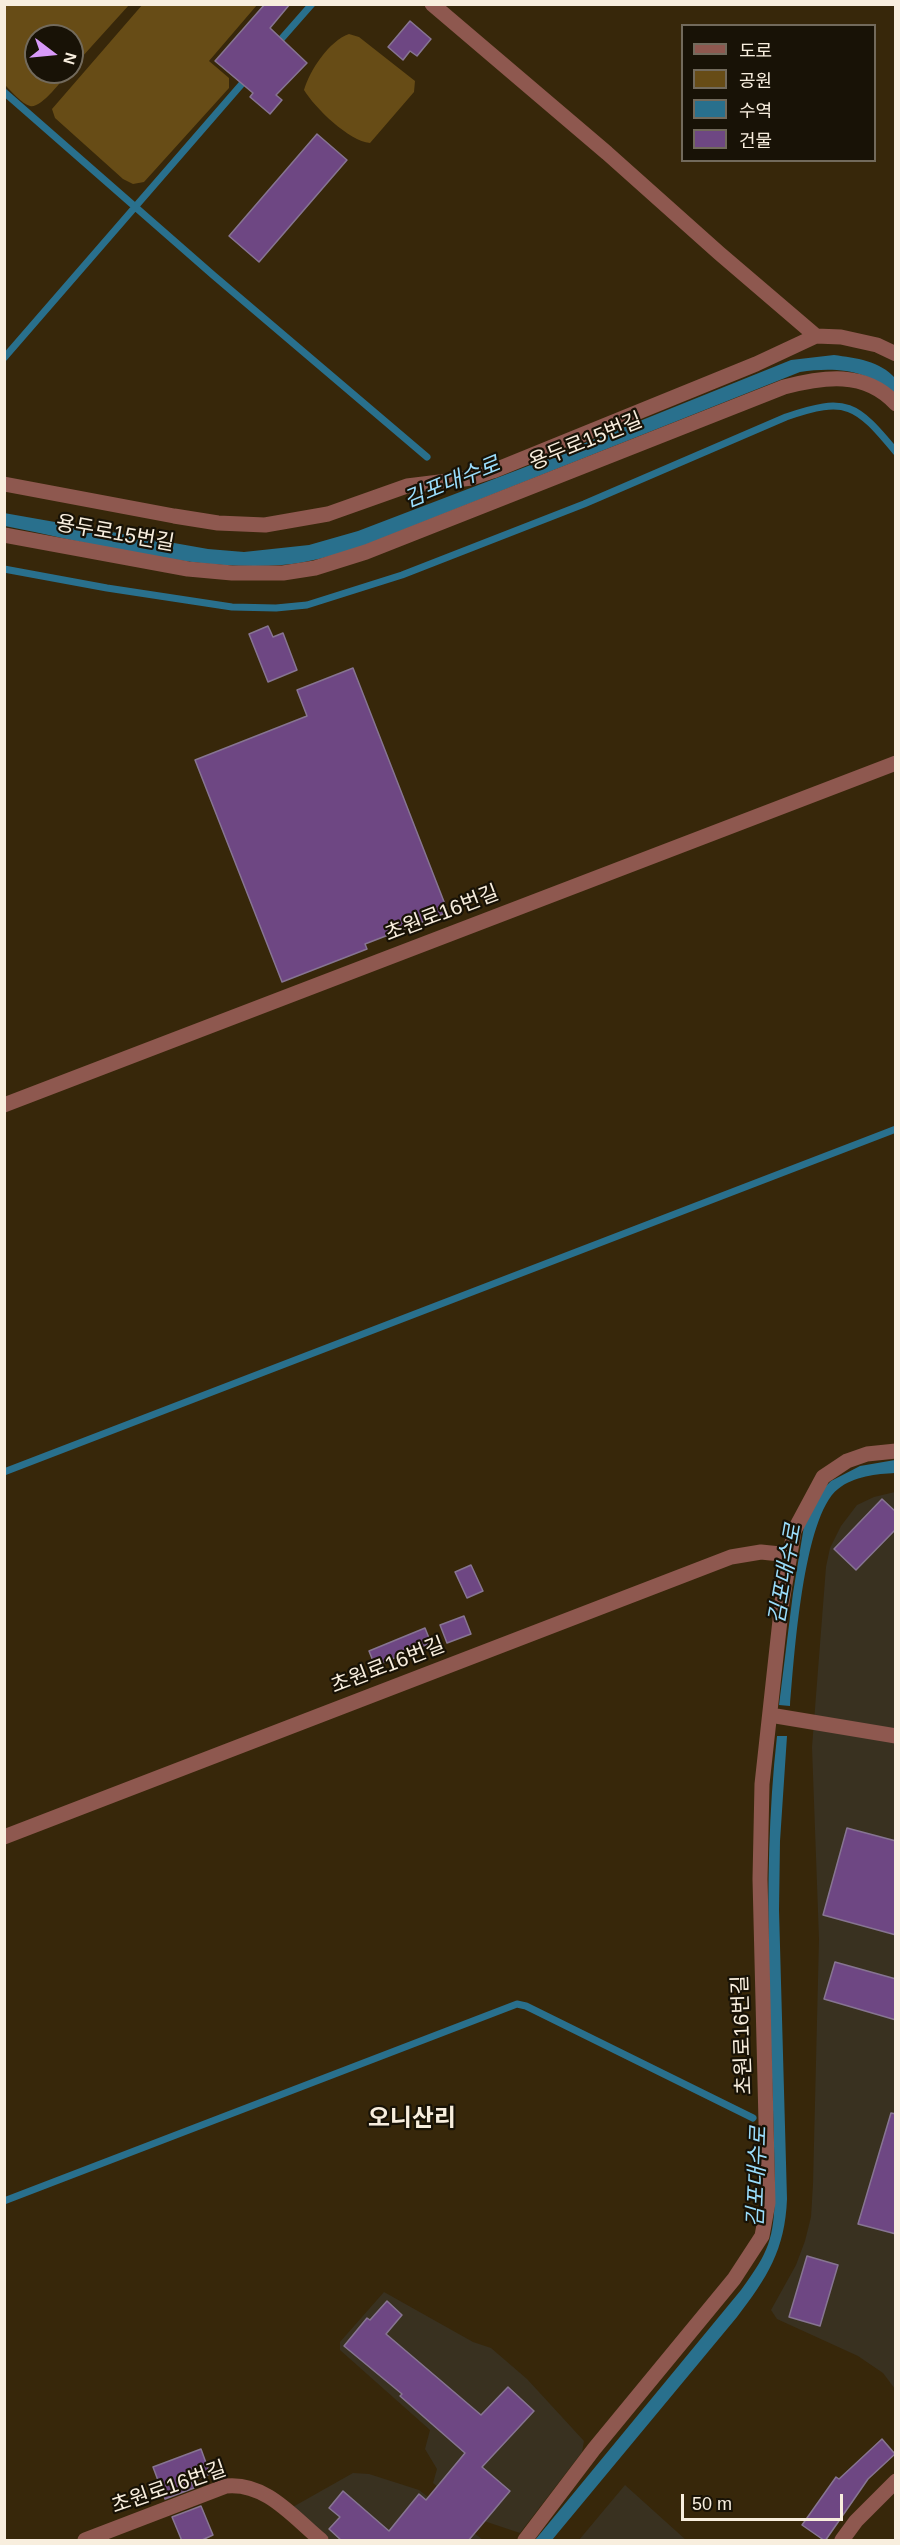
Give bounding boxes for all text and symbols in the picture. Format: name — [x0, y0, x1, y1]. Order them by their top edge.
north arrow — [24, 24, 84, 84]
legend — [681, 24, 876, 162]
text: 도로 — [739, 41, 772, 61]
text: N — [60, 51, 80, 66]
text: 공원 — [739, 71, 772, 91]
text: 수역 — [739, 101, 772, 121]
text: 건물 — [739, 131, 772, 151]
street label: 용두로15번길 — [526, 408, 646, 476]
water label: 김포대수로 — [400, 452, 504, 514]
street label: 용두로15번길 — [54, 511, 176, 557]
street label: 초원로16번길 — [381, 881, 503, 947]
water label: 김포대수로 — [764, 1522, 808, 1626]
street label: 초원로16번길 — [327, 1633, 449, 1699]
street label: 초원로16번길 — [728, 1975, 758, 2095]
district label: 오니산리 — [368, 2105, 456, 2133]
water label: 김포대수로 — [743, 2126, 773, 2228]
street label: 초원로16번길 — [108, 2457, 230, 2519]
scale bar — [684, 2482, 846, 2520]
text: 50 m — [692, 2494, 732, 2514]

